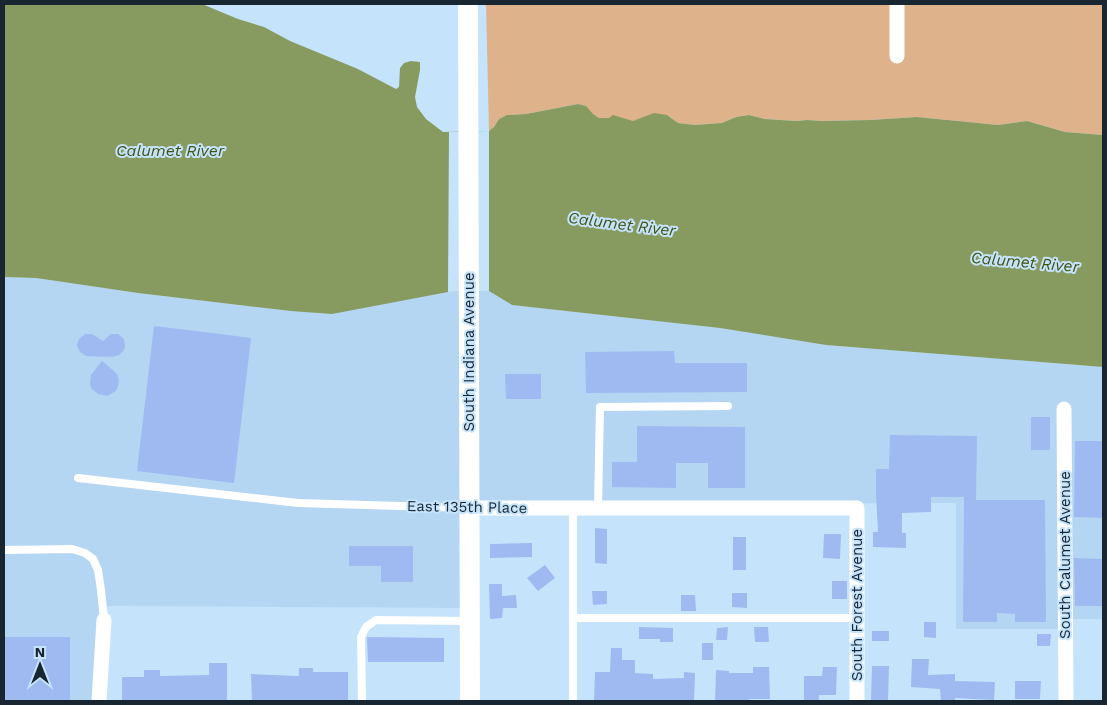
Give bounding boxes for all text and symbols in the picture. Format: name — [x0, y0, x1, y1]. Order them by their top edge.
water label: Calumet River — [116, 141, 225, 160]
water label: Calumet River — [567, 208, 678, 240]
water label: Calumet River — [970, 248, 1081, 276]
street label: South Indiana Avenue — [460, 272, 478, 432]
street label: South Calumet Avenue — [1056, 471, 1074, 639]
street label: East 135th Place — [407, 497, 527, 517]
street label: South Forest Avenue — [848, 529, 866, 681]
north arrow — [15, 640, 65, 690]
text: N — [35, 644, 45, 660]

